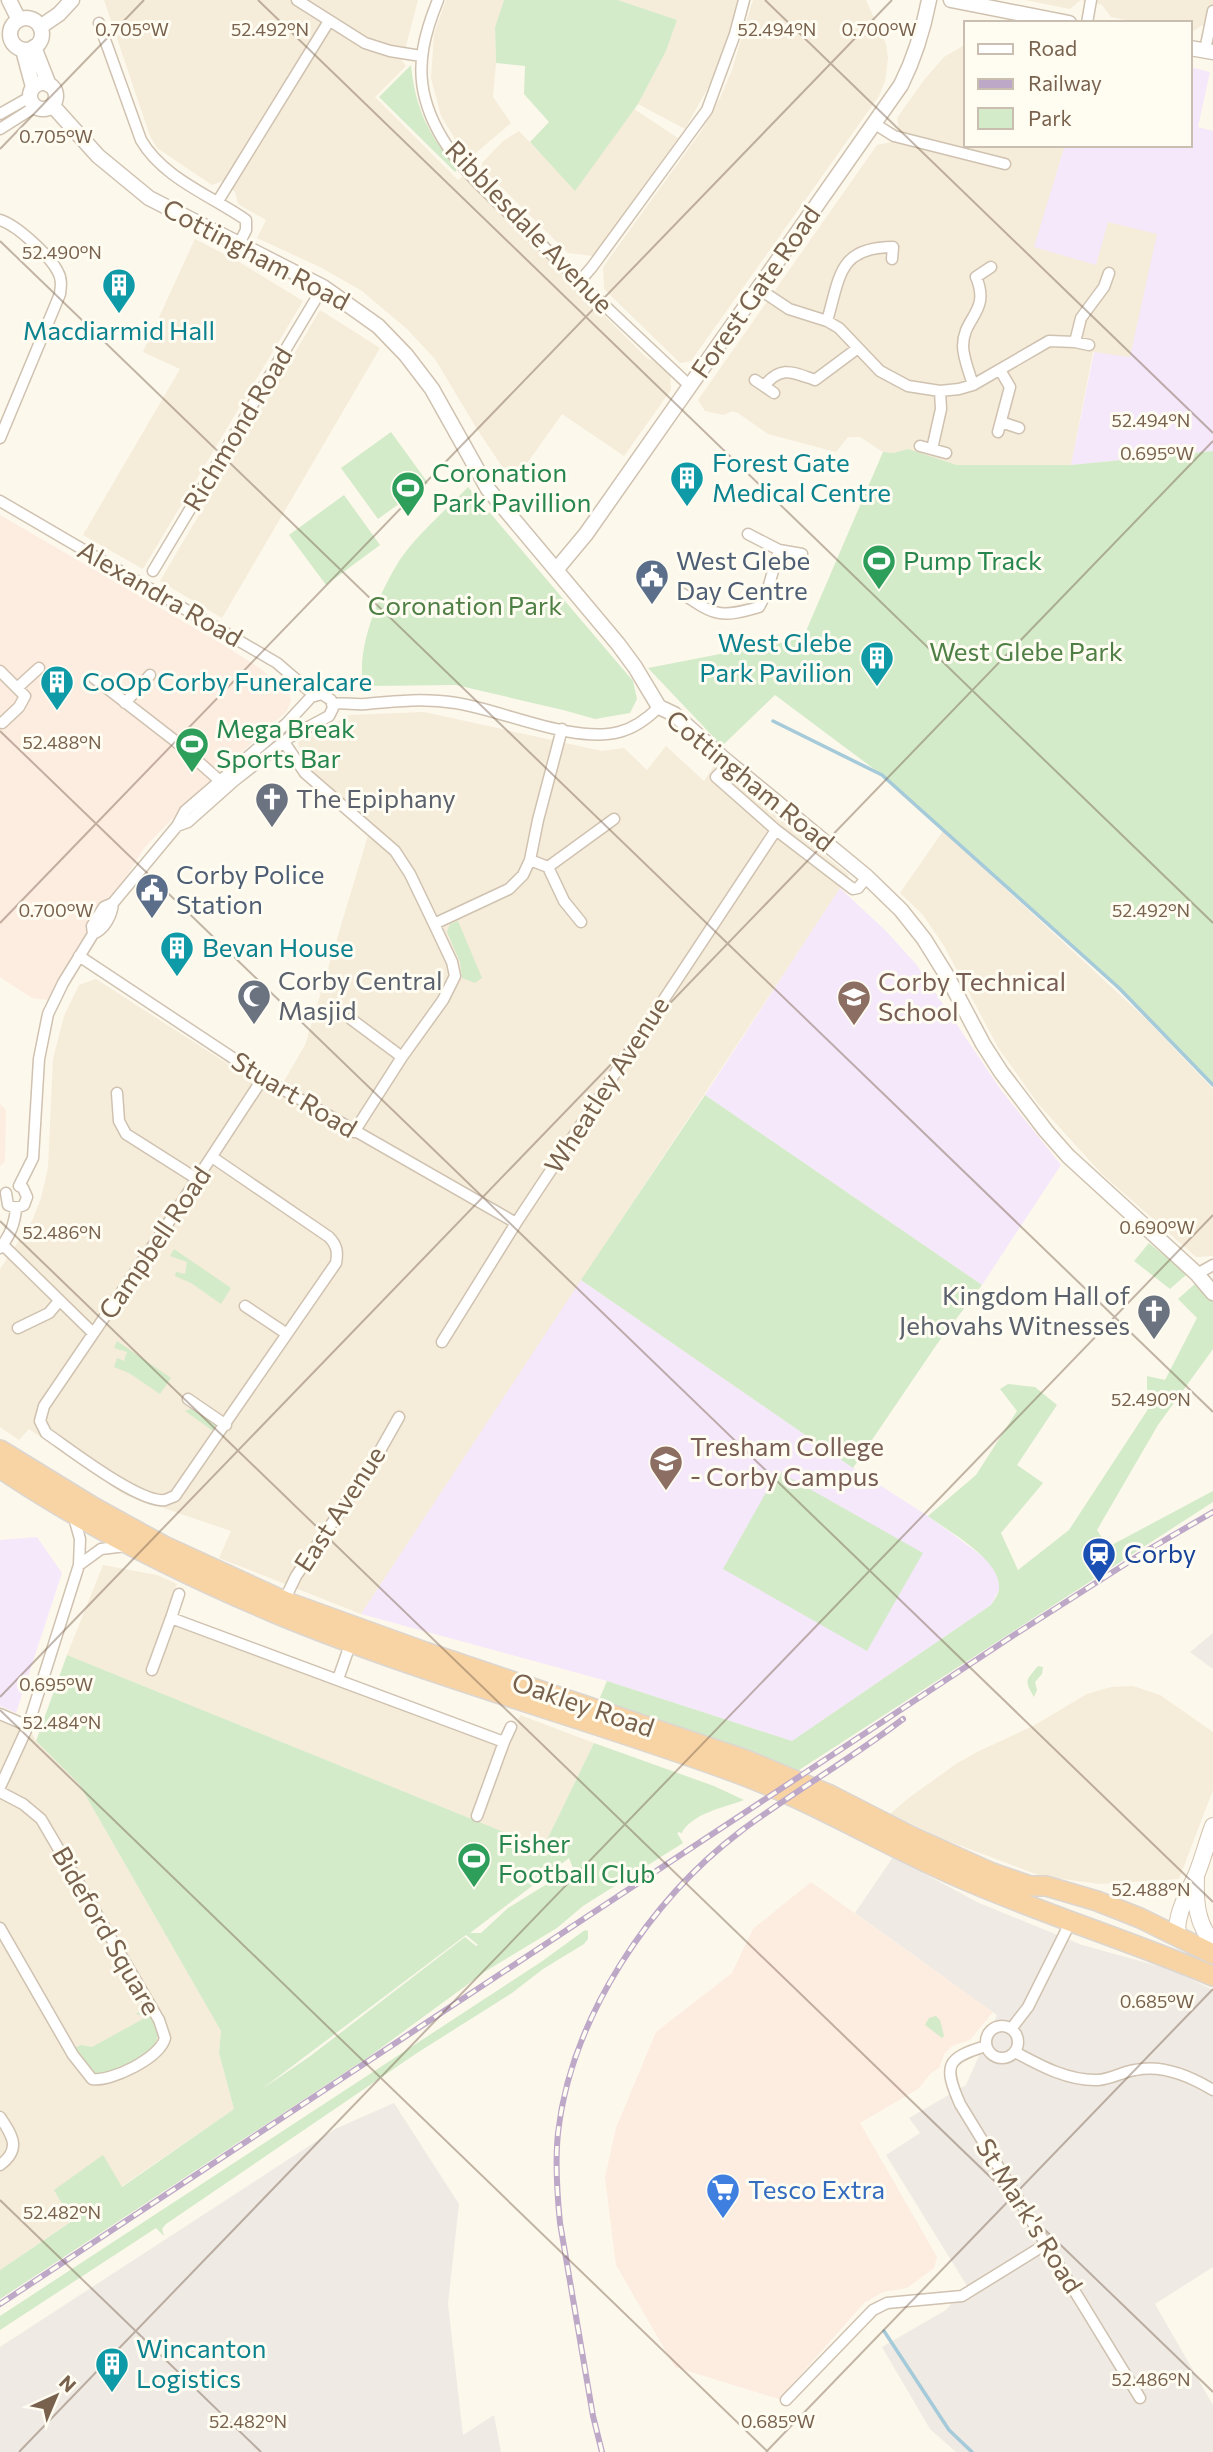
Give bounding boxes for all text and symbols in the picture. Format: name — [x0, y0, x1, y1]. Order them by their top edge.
text: 0.705°W — [95, 18, 169, 40]
text: 52.492°N — [231, 18, 309, 40]
text: 52.494°N — [738, 18, 816, 40]
text: 0.700°W — [841, 18, 917, 40]
legend — [964, 21, 1192, 147]
text: Road — [1028, 35, 1077, 60]
text: Railway — [1028, 70, 1102, 95]
text: Park — [1028, 105, 1072, 130]
text: 0.705°W — [19, 125, 93, 147]
street label: Ribblesdale Avenue — [440, 133, 620, 319]
street label: Cottingham Road — [158, 191, 355, 316]
street label: Forest Gate Road — [684, 199, 826, 383]
text: 52.490°N — [22, 241, 102, 263]
building icon: Macdiarmid Hall — [100, 266, 138, 315]
place label: Macdiarmid Hall — [23, 314, 215, 345]
street label: Richmond Road — [176, 341, 298, 516]
text: 52.494°N — [1112, 409, 1190, 431]
text: 0.695°W — [1120, 442, 1194, 464]
place label: Forest Gate Medical Centre — [712, 446, 891, 507]
place label: Coronation Park Pavillion — [432, 456, 591, 517]
building icon: Forest Gate Medical Centre — [668, 459, 706, 508]
sports icon: Coronation Park Pavillion — [389, 469, 427, 518]
street label: Alexandra Road — [73, 533, 249, 652]
sports icon: Pump Track — [860, 542, 898, 591]
place label: West Glebe Day Centre — [676, 544, 810, 605]
place label: Pump Track — [903, 544, 1042, 575]
public building icon: West Glebe Day Centre — [633, 557, 671, 606]
park label: Coronation Park — [368, 589, 562, 620]
place label: West Glebe Park Pavilion — [699, 626, 852, 687]
park label: West Glebe Park — [929, 635, 1123, 666]
building icon: West Glebe Park Pavilion — [858, 639, 896, 688]
building icon: CoOp Corby Funeralcare — [38, 663, 76, 712]
place label: CoOp Corby Funeralcare — [82, 665, 372, 696]
street label: Cottingham Road — [661, 703, 841, 857]
place label: Mega Break Sports Bar — [216, 712, 355, 773]
sports icon: Mega Break Sports Bar — [173, 725, 211, 774]
text: 52.488°N — [23, 731, 101, 753]
church icon: The Epiphany — [253, 780, 291, 829]
place label: The Epiphany — [296, 782, 456, 813]
place label: Corby Police Station — [176, 858, 324, 919]
public building icon: Corby Police Station — [133, 871, 171, 920]
text: 0.700°W — [18, 899, 94, 921]
text: 52.492°N — [1112, 899, 1190, 921]
building icon: Bevan House — [158, 929, 196, 978]
place label: Bevan House — [202, 931, 354, 962]
place label: Corby Central Masjid — [278, 964, 443, 1025]
place label: Corby Technical School — [878, 965, 1066, 1026]
mosque icon: Corby Central Masjid — [235, 977, 273, 1026]
school or university icon: Corby Technical School — [835, 978, 873, 1027]
street label: Wheatley Avenue — [537, 990, 674, 1178]
street label: Stuart Road — [227, 1044, 363, 1143]
street label: Campbell Road — [91, 1160, 216, 1324]
text: 0.690°W — [1119, 1216, 1195, 1238]
text: 52.486°N — [23, 1221, 101, 1243]
place label: Kingdom Hall of Jehovahs Witnesses — [899, 1279, 1131, 1340]
church icon: Kingdom Hall of Jehovahs Witnesses — [1135, 1292, 1173, 1341]
text: 52.490°N — [1111, 1388, 1191, 1410]
place label: Tresham College - Corby Campus — [690, 1430, 884, 1491]
street label: East Avenue — [287, 1440, 391, 1577]
school or university icon: Tresham College - Corby Campus — [647, 1443, 685, 1492]
station icon: Corby — [1080, 1535, 1118, 1584]
place label: Corby — [1124, 1537, 1196, 1568]
street label: Oakley Road — [508, 1665, 659, 1742]
text: 0.695°W — [19, 1673, 93, 1695]
text: 52.484°N — [23, 1711, 101, 1733]
place label: Fisher Football Club — [498, 1827, 655, 1888]
sports icon: Fisher Football Club — [455, 1840, 493, 1889]
street label: Bideford Square — [47, 1841, 168, 2020]
text: 52.488°N — [1112, 1878, 1190, 1900]
text: 0.685°W — [1120, 1990, 1194, 2012]
street label: St Mark's Road — [970, 2132, 1090, 2298]
supermarket icon: Tesco Extra — [704, 2171, 742, 2220]
place label: Tesco Extra — [748, 2173, 885, 2204]
text: 52.482°N — [23, 2201, 101, 2223]
place label: Wincanton Logistics — [136, 2332, 266, 2393]
building icon: Wincanton Logistics — [93, 2345, 131, 2394]
north arrow — [21, 2361, 91, 2431]
text: 52.486°N — [1112, 2368, 1190, 2390]
text: N — [55, 2370, 81, 2397]
text: 52.482°N — [209, 2410, 287, 2432]
text: 0.685°W — [741, 2410, 815, 2432]

